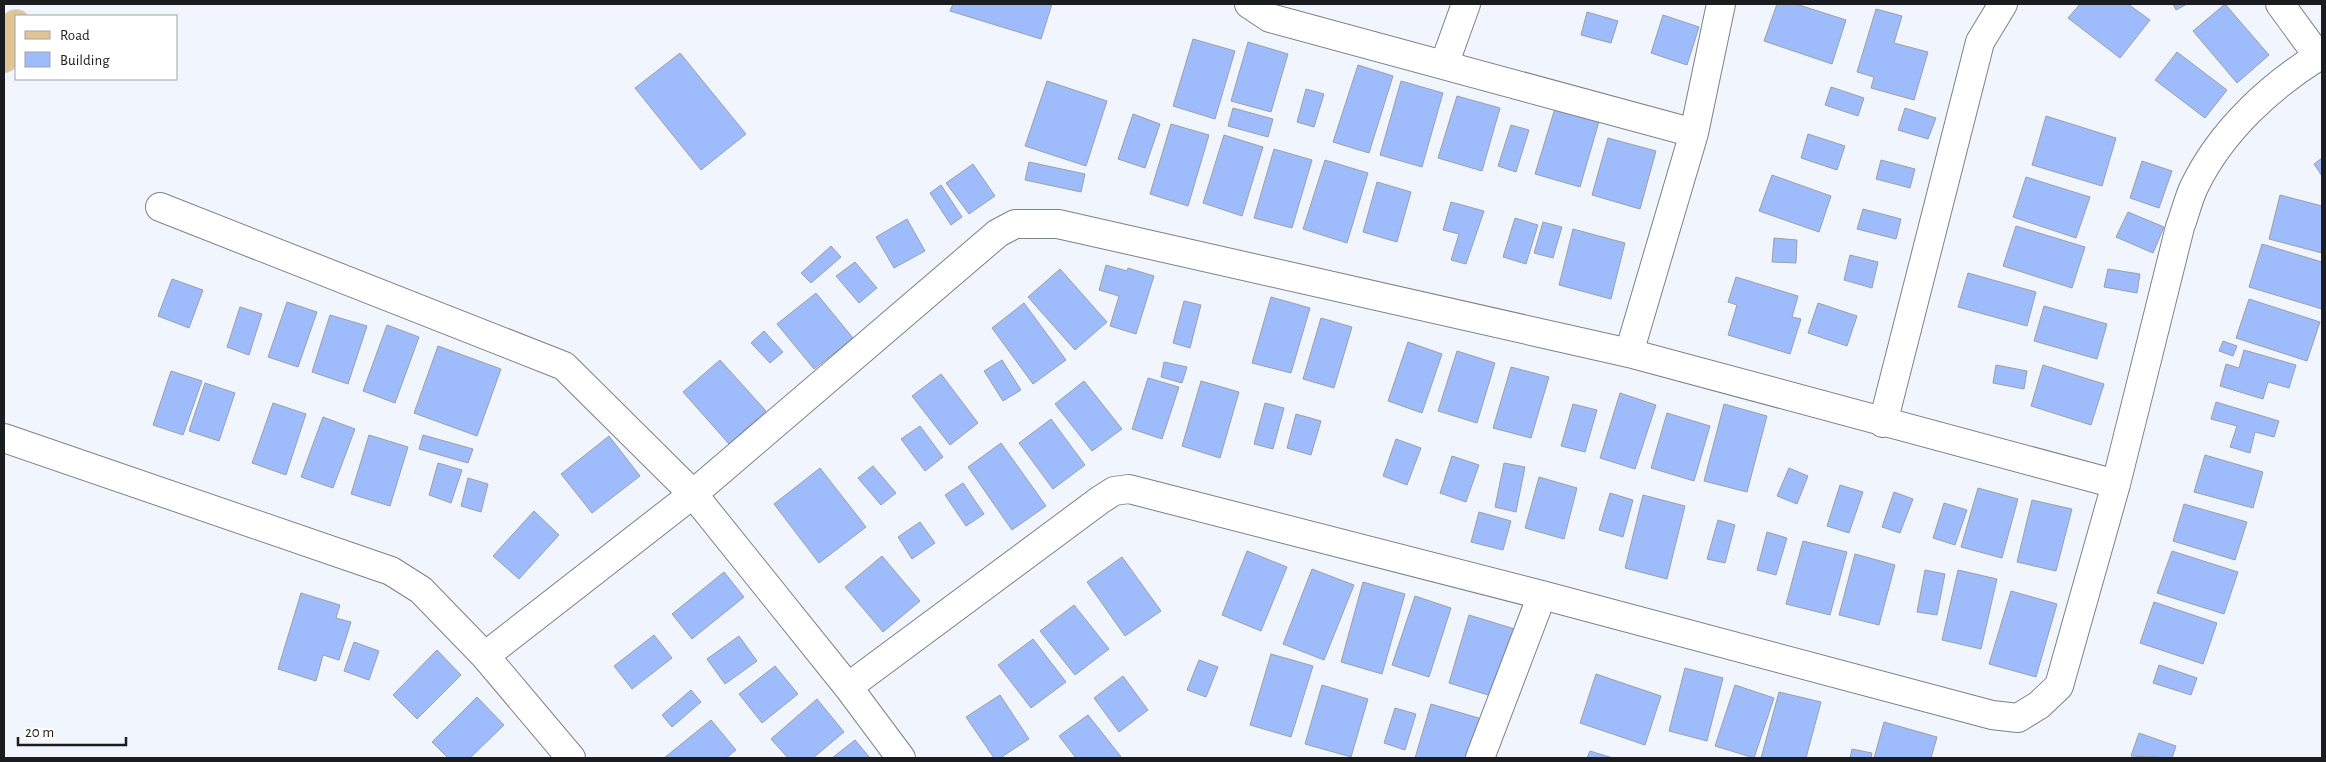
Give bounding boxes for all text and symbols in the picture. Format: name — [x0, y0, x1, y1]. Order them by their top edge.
legend — [15, 15, 178, 80]
text: Road — [60, 28, 90, 43]
text: Building — [60, 53, 110, 68]
scale bar — [18, 714, 125, 746]
text: 20 m — [25, 725, 54, 740]

